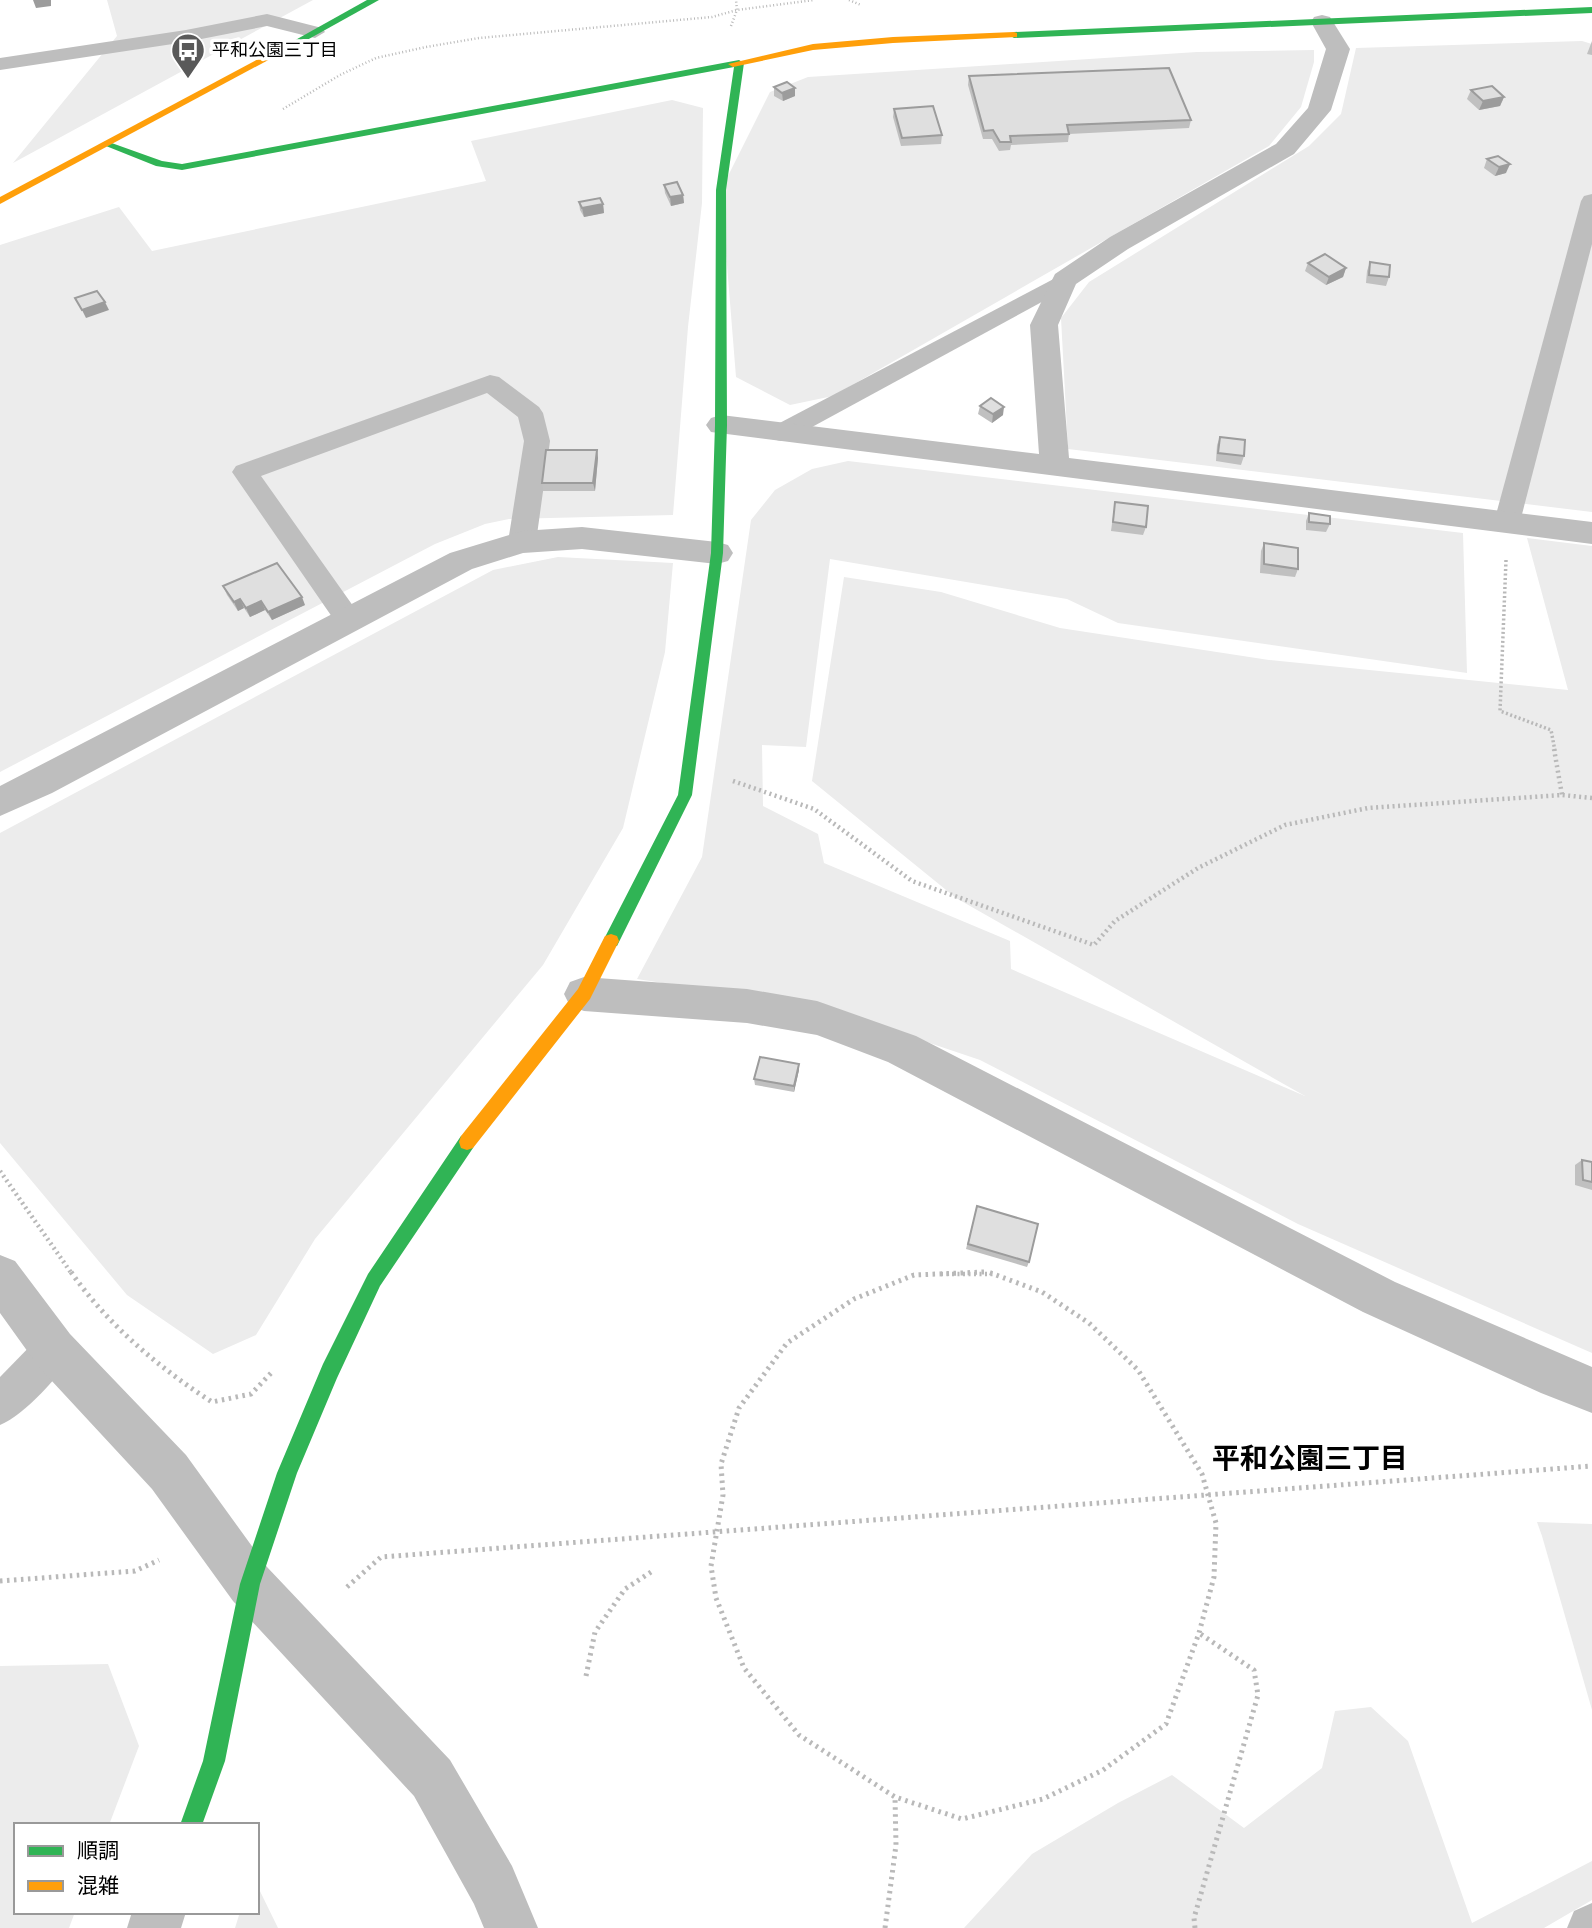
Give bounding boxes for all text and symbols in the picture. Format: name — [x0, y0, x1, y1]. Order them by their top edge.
bus stop icon: 平和公園三丁目 — [169, 31, 207, 80]
place label: 平和公園三丁目 — [212, 40, 338, 60]
district label: 平和公園三丁目 — [1212, 1443, 1408, 1474]
legend — [14, 1823, 259, 1914]
text: 順調 — [77, 1839, 119, 1862]
text: 混雑 — [77, 1874, 119, 1897]

